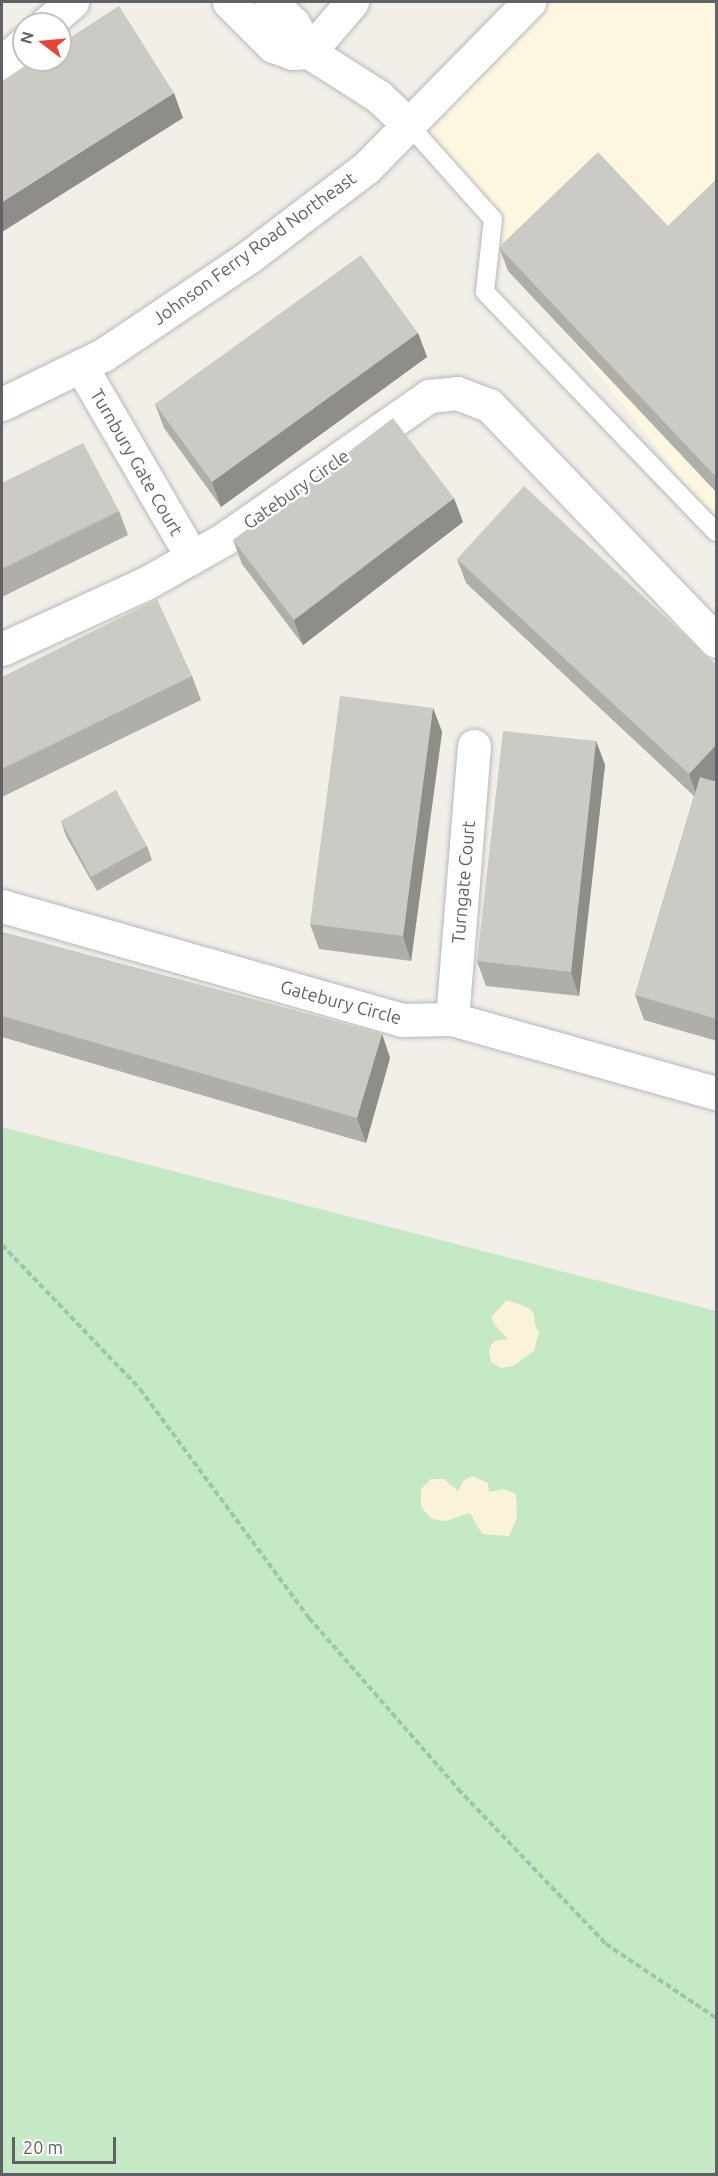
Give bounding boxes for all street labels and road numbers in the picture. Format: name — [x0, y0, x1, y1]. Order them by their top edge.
street label: Johnson Ferry Road Northeast — [148, 167, 360, 329]
street label: Turnbury Gate Court — [86, 385, 188, 539]
street label: Gatebury Circle — [239, 445, 353, 533]
street label: Turngate Court — [447, 820, 479, 944]
street label: Gatebury Circle — [278, 975, 404, 1029]

